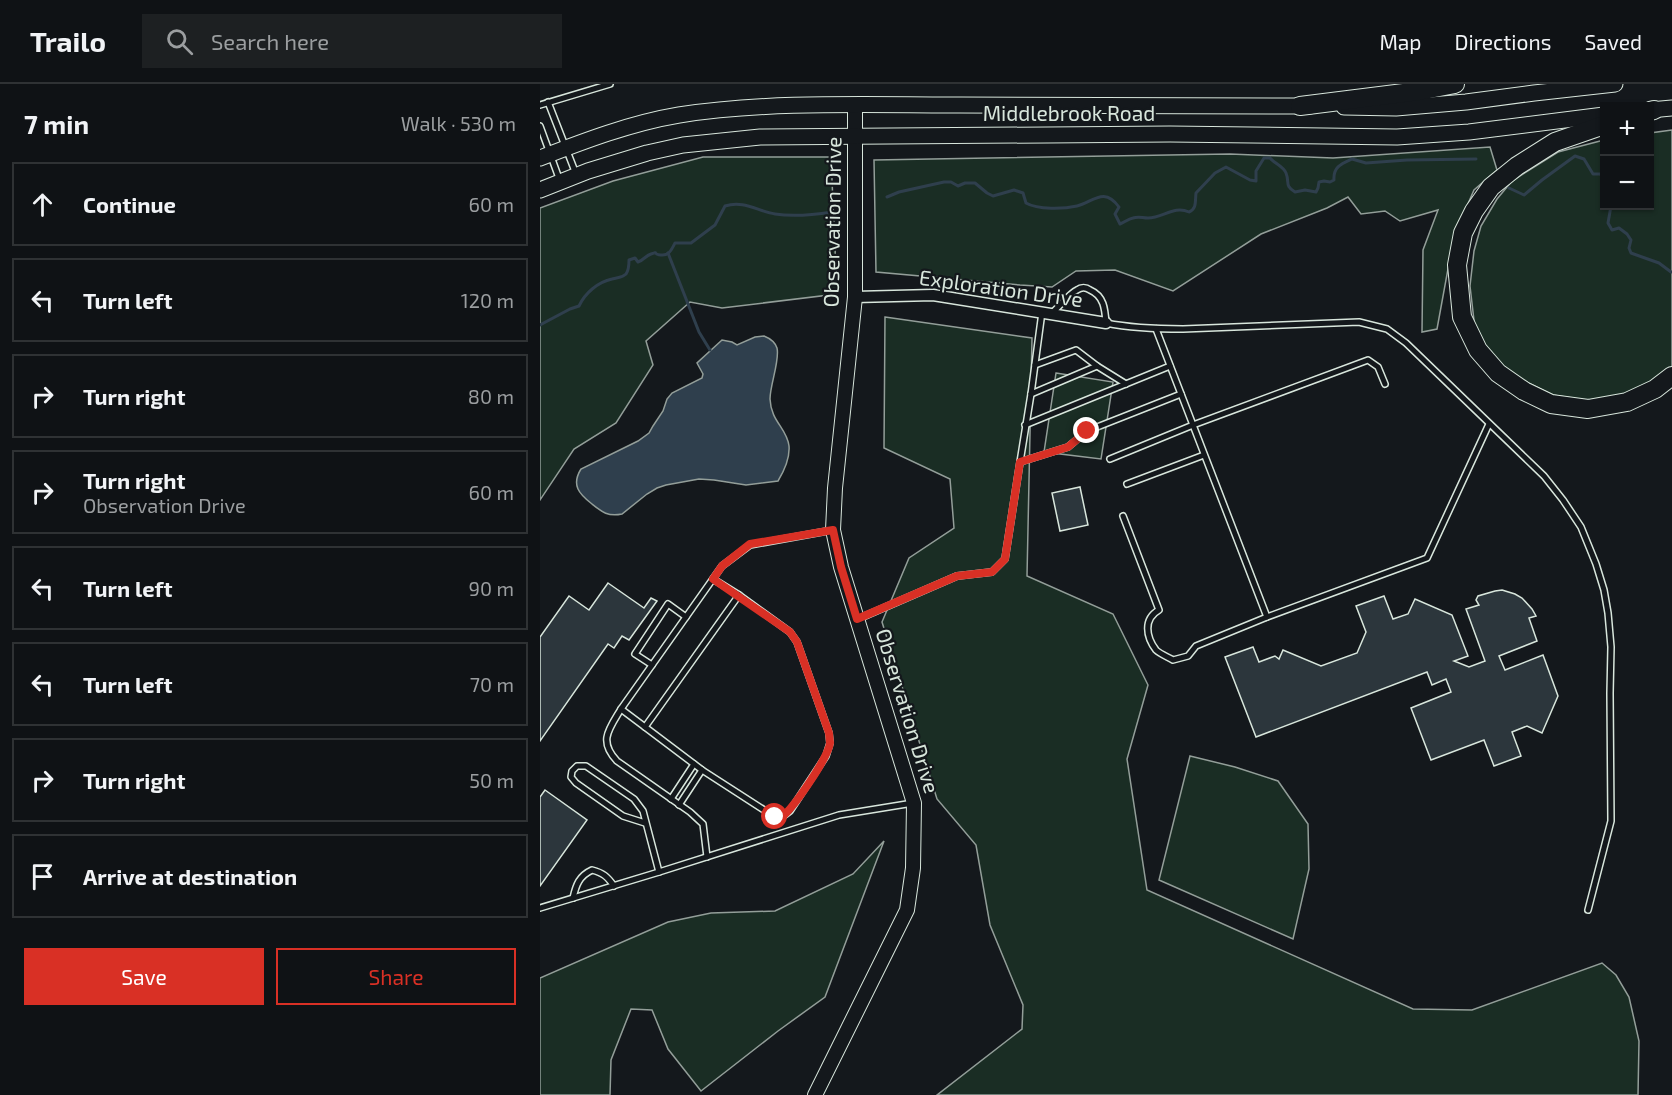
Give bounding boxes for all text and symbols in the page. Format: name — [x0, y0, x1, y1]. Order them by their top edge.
search box — [142, 14, 562, 68]
text: Trailo — [30, 24, 106, 58]
icon: search — [163, 25, 196, 58]
text: Search here — [211, 28, 329, 54]
text: Map — [1379, 29, 1422, 54]
text: Directions — [1455, 29, 1551, 54]
text: Saved — [1584, 29, 1642, 54]
street label: Middlebrook Road — [983, 100, 1155, 125]
map controls — [1600, 102, 1654, 210]
button: + — [1600, 102, 1654, 156]
text: 7 min — [24, 108, 89, 139]
text: Walk · 530 m — [401, 111, 516, 135]
street label: Observation Drive — [818, 136, 845, 308]
button: − — [1600, 156, 1654, 210]
icon: ahead — [26, 188, 59, 221]
text: Continue — [83, 191, 176, 217]
text: 60 m — [469, 192, 514, 216]
street label: Exploration Drive — [918, 264, 1085, 311]
icon: left — [26, 284, 59, 317]
text: Turn left — [83, 287, 172, 313]
text: 120 m — [461, 288, 514, 312]
icon: right — [26, 380, 59, 413]
text: Turn right — [83, 383, 185, 409]
text: 80 m — [468, 384, 514, 408]
route end — [1073, 417, 1099, 443]
text: Turn right — [83, 467, 185, 493]
icon: right — [26, 476, 59, 509]
text: 60 m — [469, 480, 514, 504]
text: Observation Drive — [83, 493, 246, 517]
icon: left — [26, 572, 59, 605]
text: Turn left — [83, 575, 172, 601]
text: 90 m — [469, 576, 514, 600]
street label: Observation Drive — [872, 625, 945, 796]
icon: left — [26, 668, 59, 701]
text: Turn left — [83, 671, 172, 697]
text: 70 m — [470, 672, 514, 696]
icon: right — [26, 764, 59, 797]
text: Turn right — [83, 767, 185, 793]
text: 50 m — [469, 768, 514, 792]
route start — [761, 803, 787, 829]
icon: arrive — [26, 860, 59, 893]
text: Arrive at destination — [83, 863, 297, 889]
button: Save — [24, 948, 264, 1005]
button: Share — [276, 948, 516, 1005]

